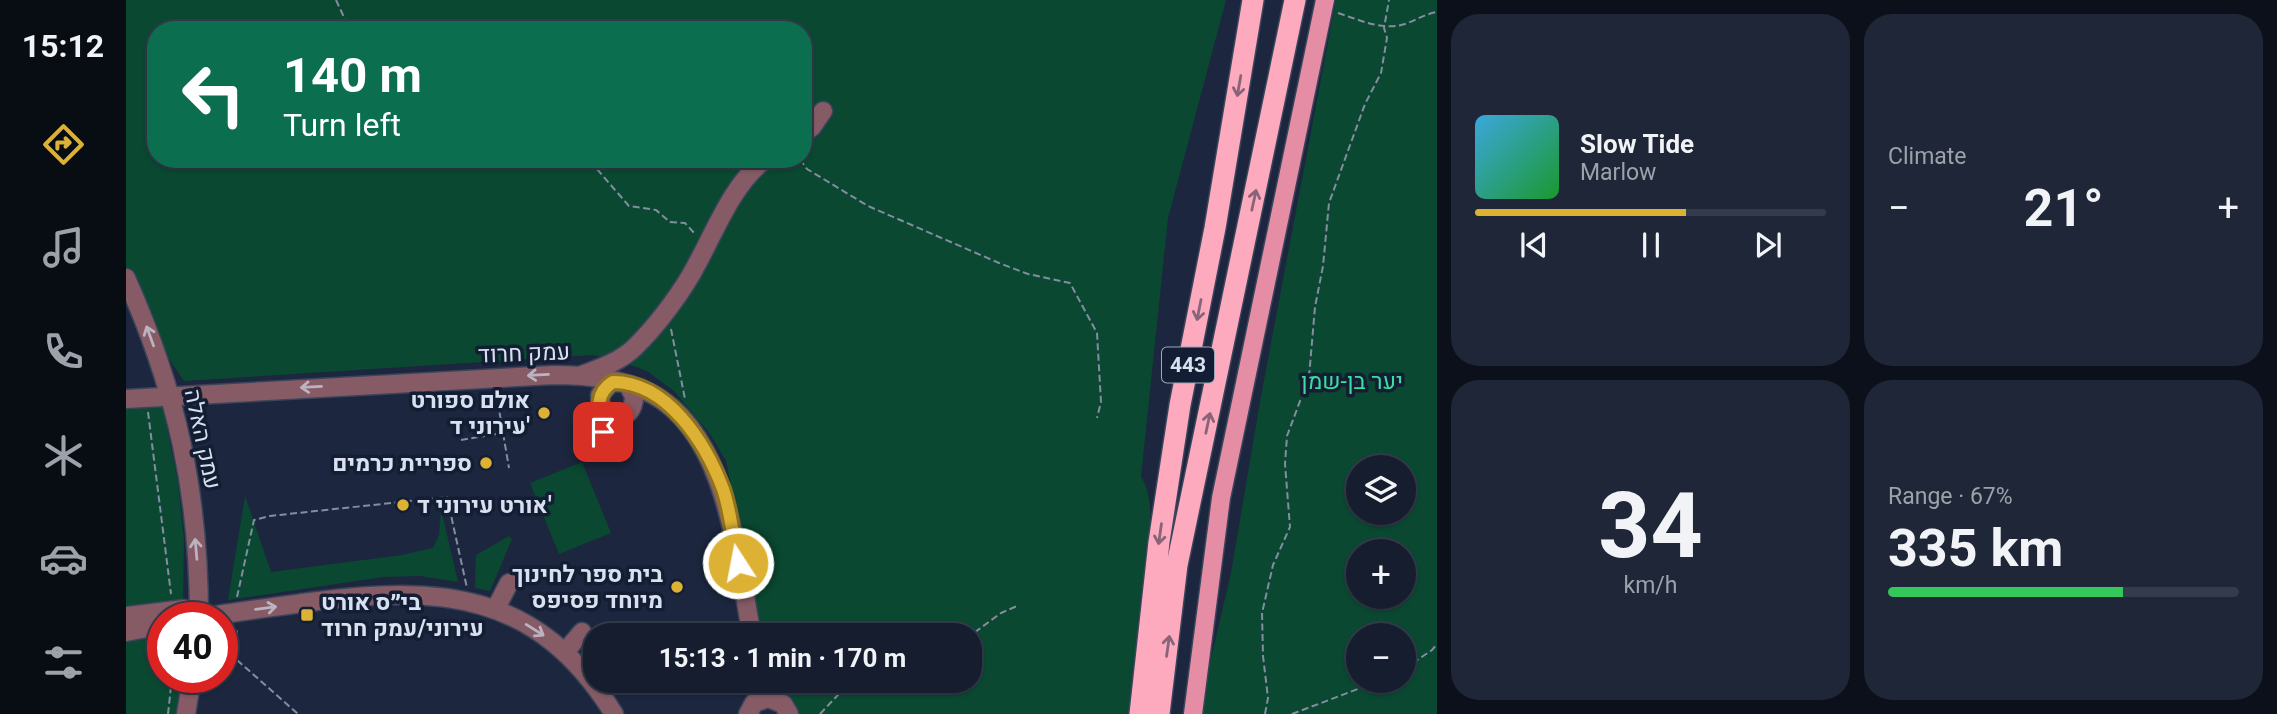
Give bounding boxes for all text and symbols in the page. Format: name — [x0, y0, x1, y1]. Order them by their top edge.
text: 15:12 — [22, 27, 104, 65]
text: 140 m — [283, 47, 422, 104]
icon: left — [168, 49, 259, 140]
one-way arrow — [1232, 74, 1245, 97]
text: Turn left — [283, 106, 401, 144]
icon: directions — [39, 120, 88, 169]
text: Slow Tide — [1580, 129, 1694, 159]
text: Climate — [1888, 143, 1967, 170]
text: Marlow — [1580, 159, 1656, 186]
text: 21° — [2024, 178, 2104, 239]
text: − — [1888, 186, 1910, 230]
text: + — [2217, 186, 2239, 230]
one-way arrow — [1248, 189, 1262, 212]
icon: music — [39, 223, 88, 272]
icon: previous — [1515, 226, 1553, 264]
icon: pause — [1632, 226, 1670, 264]
icon: next — [1749, 226, 1787, 264]
one-way arrow — [1191, 298, 1205, 321]
one-way arrow — [143, 325, 155, 347]
icon: phone — [39, 327, 88, 376]
street label: עמק חרוד — [478, 338, 570, 369]
road number: 443 — [1162, 348, 1214, 382]
park label: יער בן-שמן — [1301, 368, 1403, 395]
one-way arrow — [527, 369, 550, 382]
one-way arrow — [300, 381, 323, 394]
street label: עמק האלה — [179, 387, 226, 492]
place label: אולם ספורט עירוני ד' — [411, 387, 530, 440]
pin — [573, 402, 633, 462]
marker: אולם ספורט עירוני ד' — [536, 405, 552, 421]
one-way arrow — [1201, 412, 1215, 435]
icon: arrive — [584, 413, 622, 451]
icon: climate — [39, 431, 88, 480]
place label: ספריית כרמים — [332, 450, 472, 477]
marker: ספריית כרמים — [478, 455, 494, 471]
map controls — [1346, 455, 1416, 693]
button: layers — [1346, 455, 1416, 525]
text: 34 — [1598, 473, 1703, 579]
text: Range · 67% — [1888, 483, 2013, 510]
place label: אורט עירוני ד' — [417, 492, 552, 519]
marker: אורט עירוני ד' — [395, 497, 411, 513]
text: 335 km — [1888, 518, 2063, 579]
one-way arrow — [1153, 522, 1166, 545]
position arrow — [701, 526, 775, 600]
icon: car — [39, 534, 88, 583]
one-way arrow — [189, 539, 202, 561]
button: + — [1346, 539, 1416, 609]
place label: בית ספר לחינוך מיוחד פסיפס — [512, 561, 664, 614]
text: km/h — [1624, 572, 1678, 599]
marker: בית ספר לחינוך מיוחד פסיפס — [669, 579, 685, 595]
place label: בי״ס אורט עירוני/עמק חרוד — [321, 589, 484, 642]
one-way arrow — [254, 601, 277, 614]
speed limit sign: 40 — [147, 602, 238, 693]
marker: בי״ס אורט עירוני/עמק חרוד — [299, 607, 315, 623]
one-way arrow — [525, 623, 544, 638]
button: − — [1346, 623, 1416, 693]
one-way arrow — [1162, 635, 1175, 658]
icon: filters — [39, 638, 88, 687]
text: 15:13 · 1 min · 170 m — [659, 643, 906, 673]

